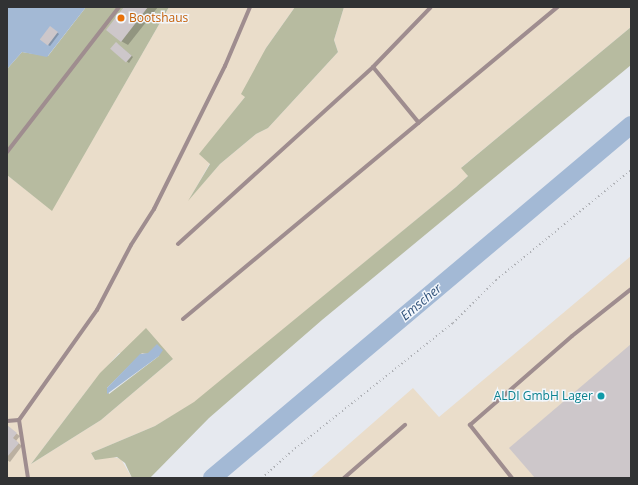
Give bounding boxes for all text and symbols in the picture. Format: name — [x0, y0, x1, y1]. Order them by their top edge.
place label: Bootshaus — [129, 11, 188, 25]
marker: Bootshaus — [116, 13, 126, 23]
water label: Emscher — [397, 280, 445, 324]
place label: ALDI GmbH Lager — [494, 389, 593, 403]
marker: ALDI GmbH Lager — [596, 391, 606, 401]

